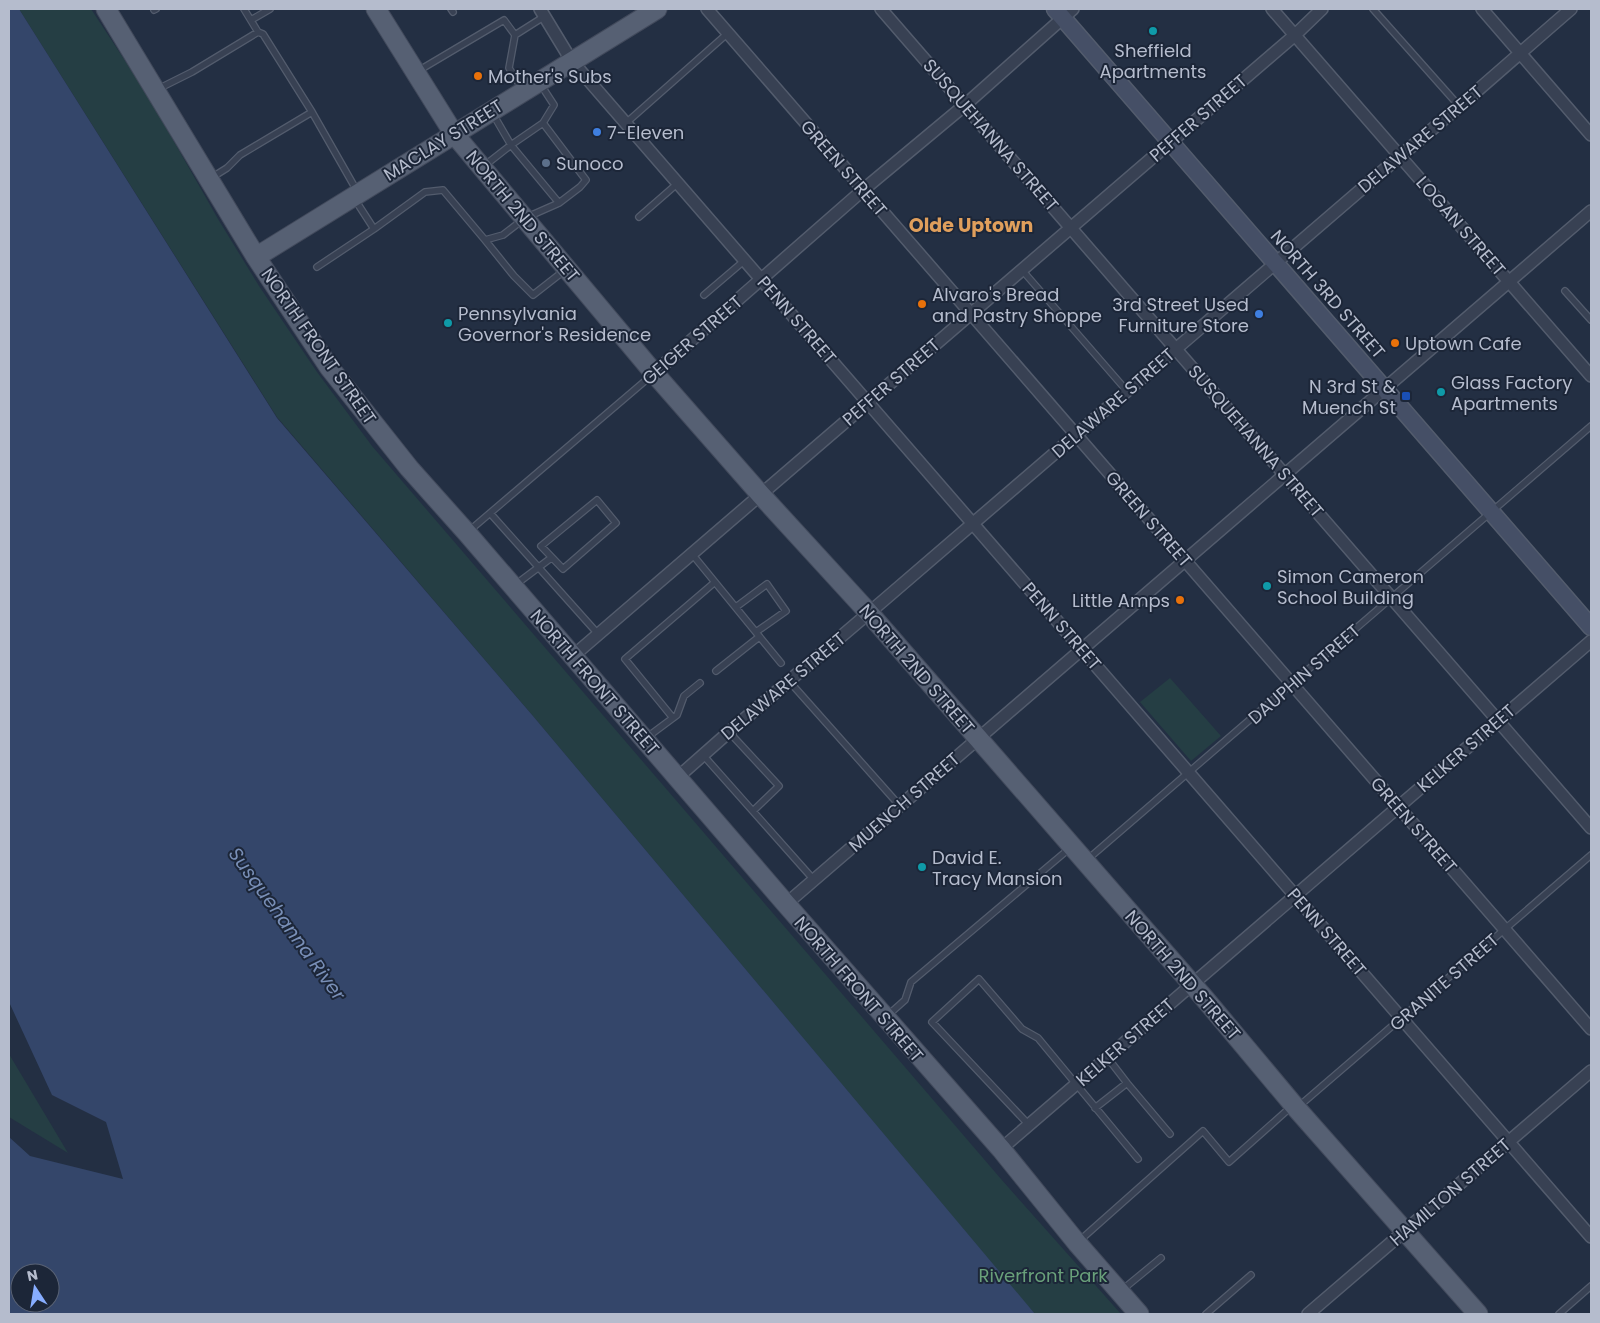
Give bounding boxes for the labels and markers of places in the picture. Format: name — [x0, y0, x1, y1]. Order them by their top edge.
marker: Sheffield Apartments — [1147, 25, 1159, 37]
place label: Sheffield Apartments — [1100, 38, 1206, 84]
place label: Mother's Subs — [488, 64, 612, 89]
marker: Mother's Subs — [472, 70, 484, 82]
place label: 7-Eleven — [607, 120, 684, 145]
marker: 7-Eleven — [591, 126, 603, 138]
place label: Sunoco — [556, 151, 624, 176]
marker: Sunoco — [540, 157, 552, 169]
place label: Alvaro's Bread and Pastry Shoppe — [932, 282, 1102, 328]
place label: 3rd Street Used Furniture Store — [1112, 292, 1249, 338]
marker: Alvaro's Bread and Pastry Shoppe — [916, 298, 928, 310]
place label: Pennsylvania Governor's Residence — [458, 301, 651, 347]
marker: 3rd Street Used Furniture Store — [1253, 308, 1265, 320]
marker: Pennsylvania Governor's Residence — [442, 317, 454, 329]
place label: Uptown Cafe — [1405, 331, 1522, 356]
marker: Uptown Cafe — [1389, 337, 1401, 349]
place label: Glass Factory Apartments — [1451, 370, 1572, 416]
place label: N 3rd St & Muench St — [1302, 374, 1397, 420]
marker: Glass Factory Apartments — [1435, 386, 1447, 398]
marker: N 3rd St & Muench St — [1400, 390, 1412, 402]
place label: Simon Cameron School Building — [1277, 564, 1424, 610]
marker: Simon Cameron School Building — [1261, 580, 1273, 592]
place label: Little Amps — [1072, 588, 1170, 613]
marker: Little Amps — [1174, 594, 1186, 606]
place label: David E. Tracy Mansion — [932, 845, 1063, 891]
marker: David E. Tracy Mansion — [916, 861, 928, 873]

